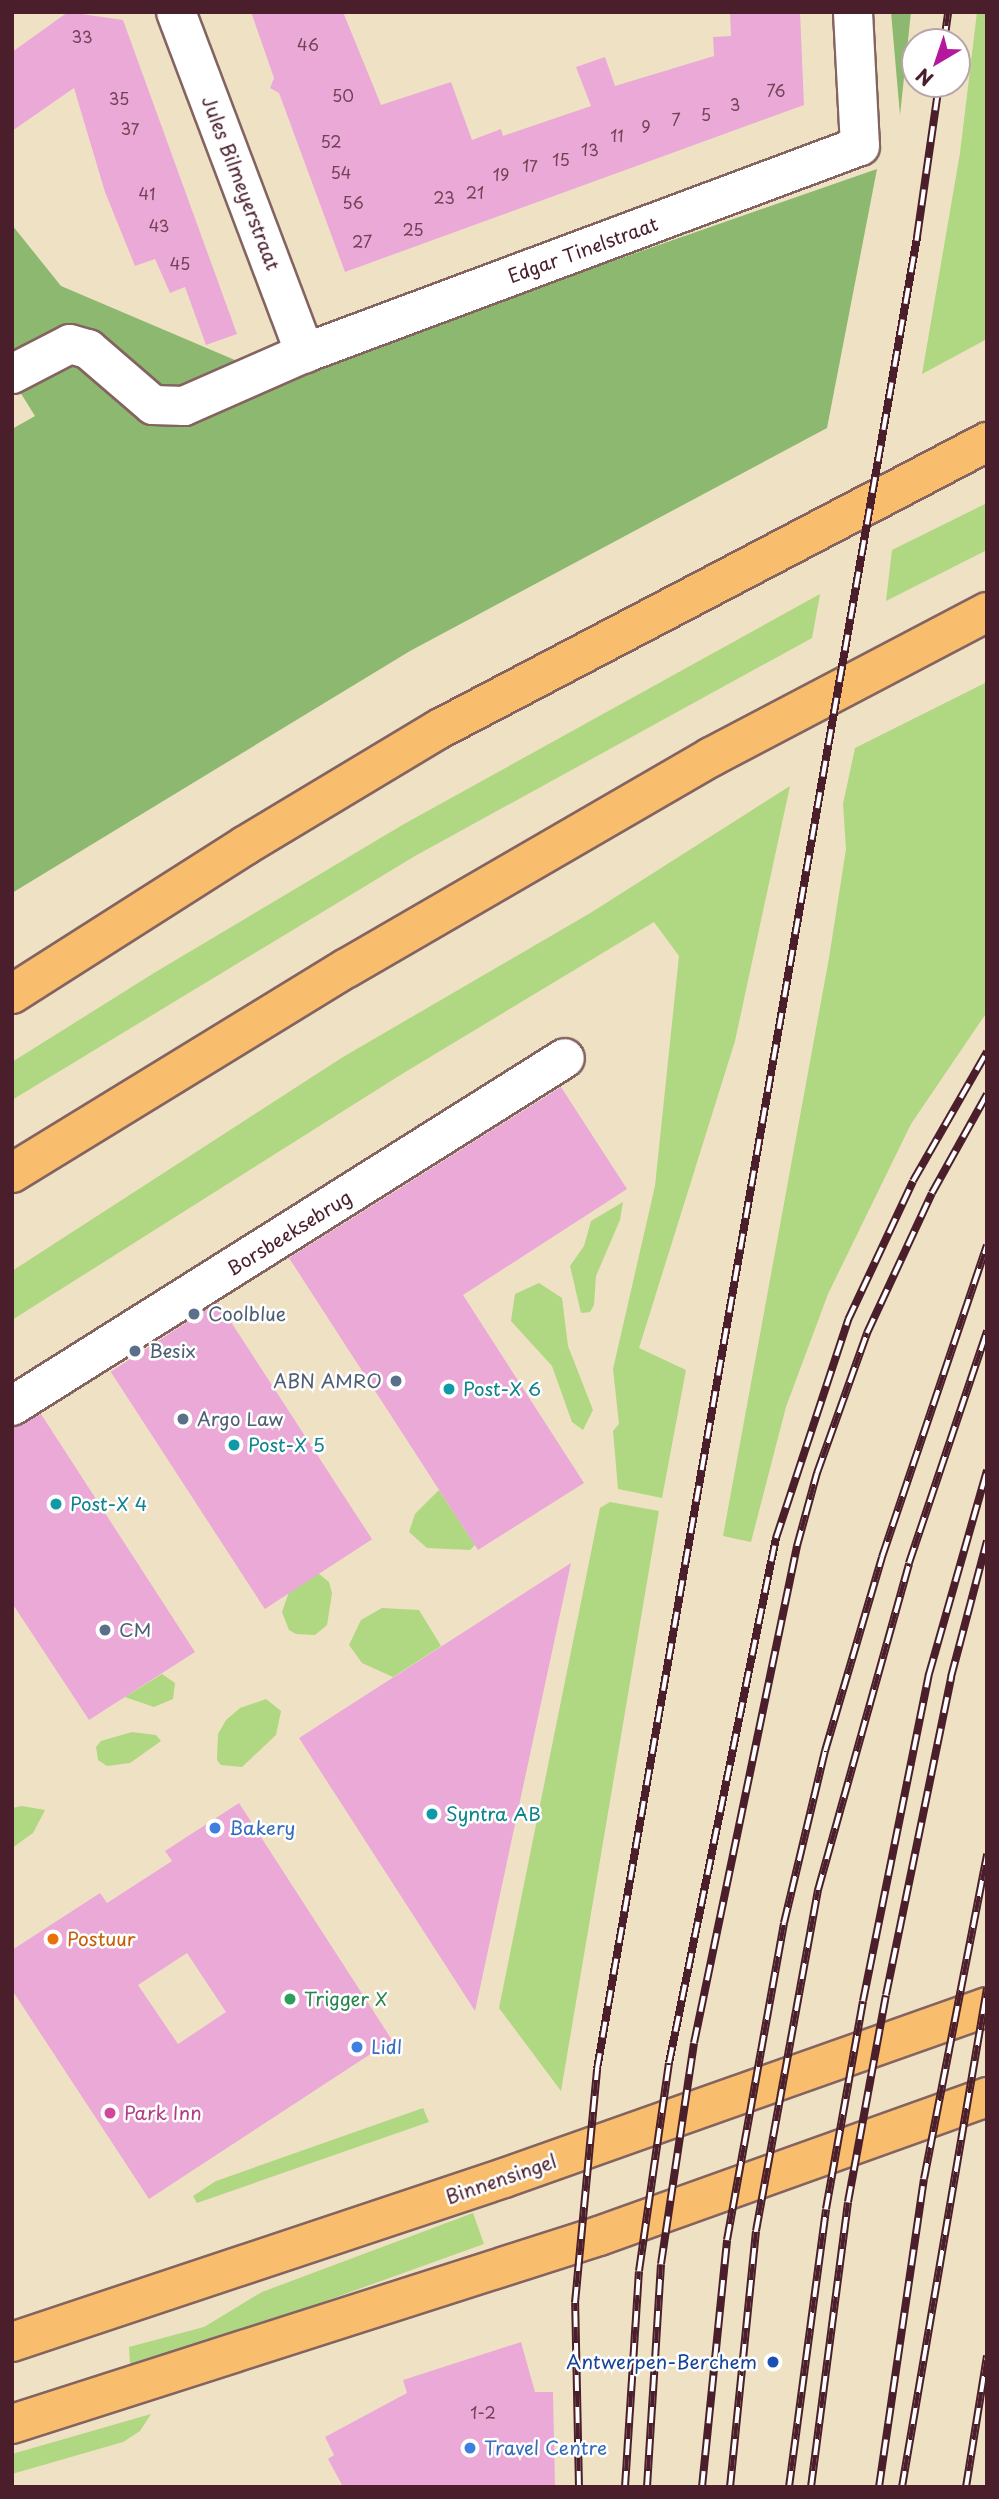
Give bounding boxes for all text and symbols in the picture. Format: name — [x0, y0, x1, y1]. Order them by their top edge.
house number: 33 — [71, 26, 93, 46]
north arrow — [901, 28, 971, 98]
house number: 46 — [297, 34, 319, 54]
text: N — [909, 62, 939, 93]
house number: 76 — [766, 80, 786, 100]
house number: 50 — [332, 85, 354, 105]
house number: 35 — [109, 88, 129, 108]
street label: Jules Bilmeyerstraat — [197, 91, 285, 275]
house number: 3 — [730, 94, 740, 114]
house number: 5 — [701, 104, 711, 124]
house number: 7 — [671, 109, 681, 129]
house number: 9 — [641, 116, 651, 136]
house number: 37 — [121, 118, 139, 138]
house number: 11 — [610, 125, 624, 145]
house number: 52 — [320, 131, 342, 151]
house number: 13 — [581, 139, 599, 159]
house number: 15 — [552, 149, 570, 169]
house number: 17 — [522, 155, 538, 175]
house number: 54 — [331, 162, 351, 182]
house number: 19 — [493, 164, 509, 184]
house number: 21 — [466, 182, 484, 202]
house number: 41 — [139, 183, 155, 203]
house number: 23 — [433, 187, 455, 207]
house number: 56 — [342, 192, 364, 212]
street label: Edgar Tinelstraat — [505, 212, 661, 288]
house number: 43 — [149, 215, 169, 235]
house number: 25 — [402, 219, 424, 239]
house number: 27 — [352, 231, 372, 251]
house number: 45 — [170, 253, 190, 273]
street label: Borsbeeksebrug — [223, 1186, 355, 1280]
place label: Coolblue — [208, 1303, 286, 1325]
marker: Coolblue — [186, 1306, 202, 1322]
place label: Besix — [149, 1340, 196, 1362]
marker: Besix — [127, 1343, 143, 1359]
place label: ABN AMRO — [273, 1370, 382, 1392]
marker: ABN AMRO — [388, 1373, 404, 1389]
place label: Post-X 6 — [463, 1378, 541, 1400]
marker: Post-X 6 — [441, 1381, 457, 1397]
place label: Argo Law — [197, 1408, 284, 1430]
marker: Argo Law — [175, 1411, 191, 1427]
place label: Post-X 5 — [248, 1434, 325, 1456]
marker: Post-X 5 — [226, 1437, 242, 1453]
place label: Post-X 4 — [70, 1493, 148, 1515]
marker: Post-X 4 — [48, 1496, 64, 1512]
place label: CM — [119, 1619, 151, 1641]
marker: CM — [97, 1622, 113, 1638]
place label: Syntra AB — [446, 1803, 541, 1825]
marker: Syntra AB — [424, 1806, 440, 1822]
place label: Bakery — [229, 1817, 295, 1839]
marker: Bakery — [207, 1820, 223, 1836]
place label: Postuur — [67, 1928, 136, 1950]
marker: Postuur — [45, 1931, 61, 1947]
place label: Trigger X — [304, 1988, 388, 2010]
marker: Trigger X — [282, 1991, 298, 2007]
place label: Lidl — [371, 2036, 402, 2058]
marker: Lidl — [349, 2039, 365, 2055]
place label: Park Inn — [124, 2102, 201, 2124]
marker: Park Inn — [102, 2105, 118, 2121]
street label: Binnensingel — [443, 2149, 559, 2209]
place label: Antwerpen-Berchem — [566, 2351, 757, 2373]
marker: Antwerpen-Berchem — [763, 2352, 783, 2372]
house number: 1-2 — [470, 2402, 496, 2422]
place label: Travel Centre — [484, 2437, 609, 2459]
marker: Travel Centre — [462, 2440, 478, 2456]

